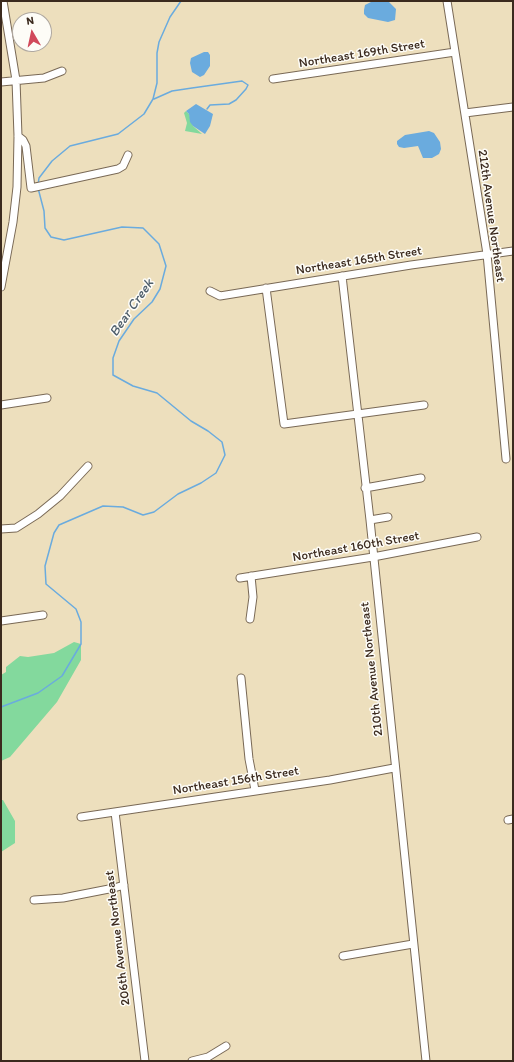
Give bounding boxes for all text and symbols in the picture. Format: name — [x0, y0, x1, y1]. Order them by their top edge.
north arrow — [12, 12, 52, 52]
text: N — [26, 14, 35, 28]
street label: Northeast 169th Street — [298, 36, 426, 72]
street label: 212th Avenue Northeast — [474, 149, 508, 283]
street label: Northeast 165th Street — [295, 243, 423, 279]
water label: Bear Creek — [106, 276, 158, 340]
street label: Northeast 160th Street — [291, 528, 421, 566]
street label: 210th Avenue Northeast — [357, 601, 387, 737]
street label: Northeast 156th Street — [172, 763, 300, 799]
street label: 206th Avenue Northeast — [102, 870, 134, 1006]

